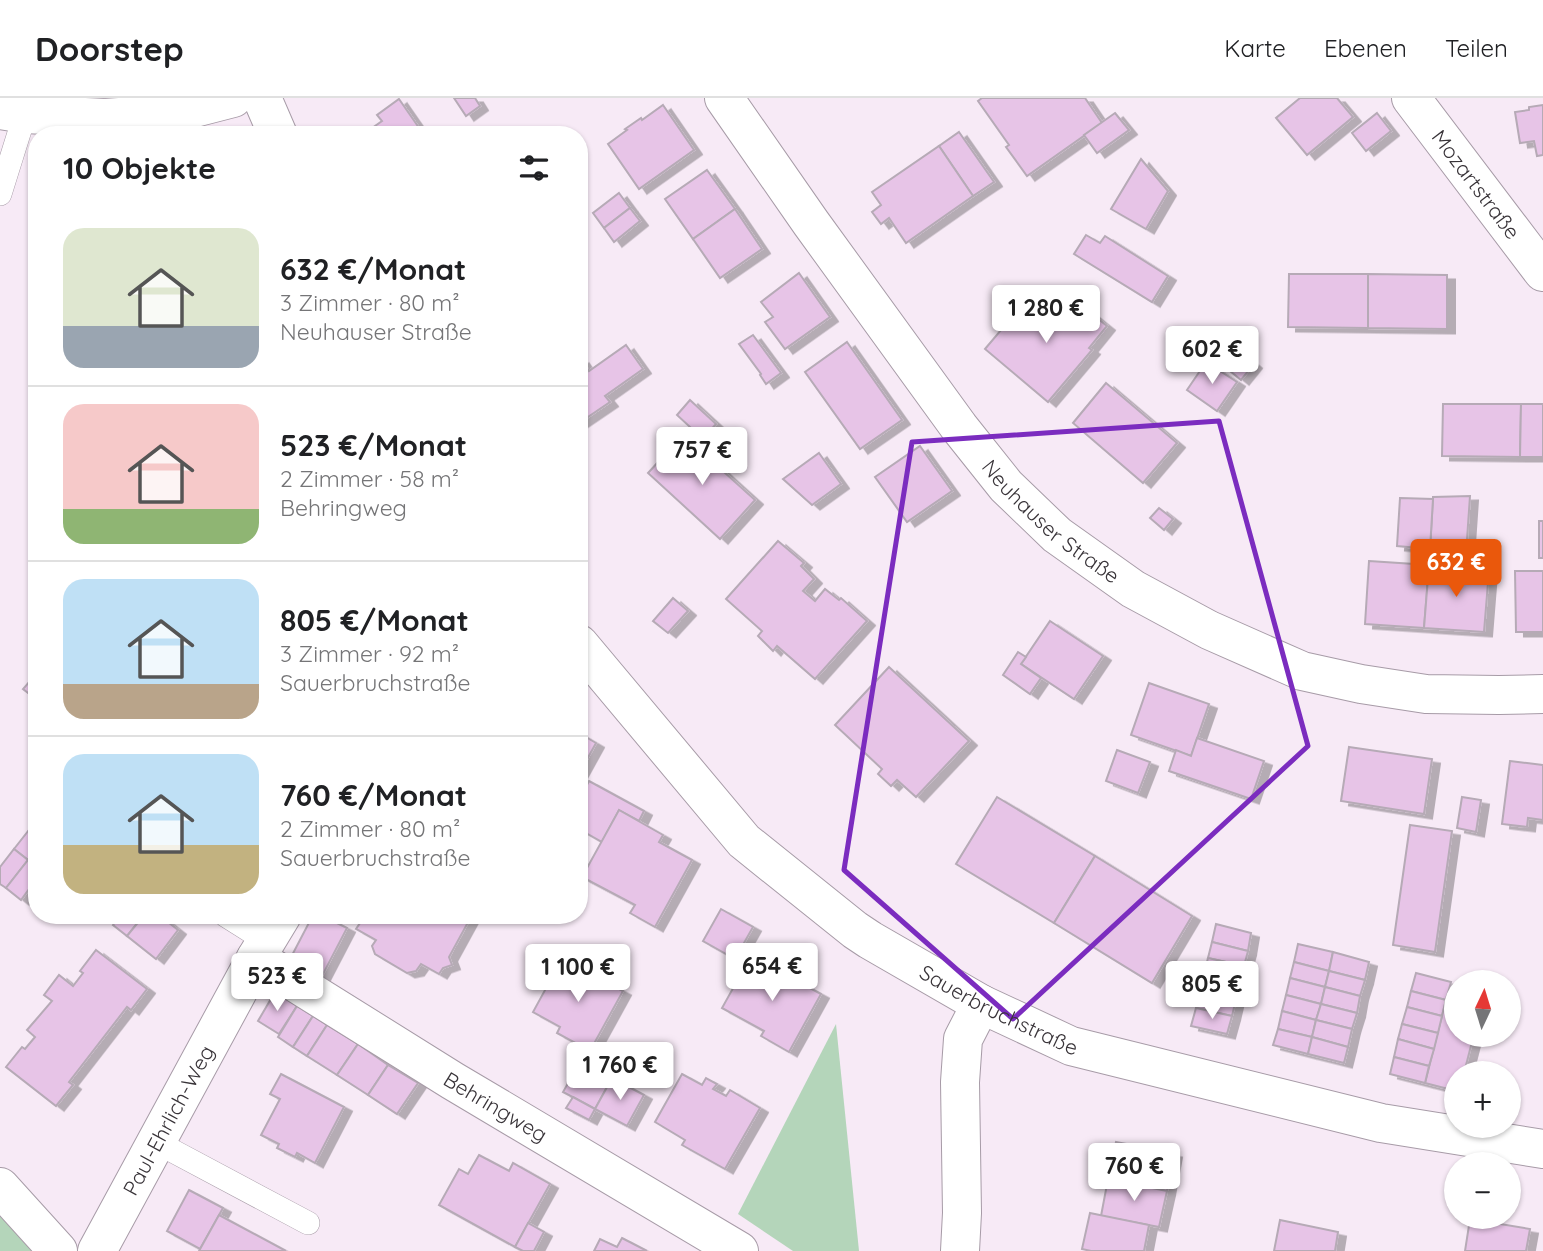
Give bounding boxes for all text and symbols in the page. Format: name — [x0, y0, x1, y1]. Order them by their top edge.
text: Doorstep — [35, 28, 184, 69]
text: Karte — [1224, 33, 1286, 63]
text: Ebenen — [1324, 33, 1407, 63]
text: Teilen — [1445, 33, 1508, 63]
street label: Mozartstraße — [1426, 124, 1526, 244]
text: 10 Objekte — [63, 149, 216, 187]
icon: filters — [515, 149, 553, 187]
text: 632 €/Monat — [280, 250, 466, 288]
icon: home — [119, 256, 203, 340]
pin: 1 280 € — [981, 286, 1111, 345]
text: 3 Zimmer · 80 m² — [280, 288, 460, 317]
text: 1 280 € — [1008, 293, 1084, 322]
text: Neuhauser Straße — [280, 317, 472, 346]
pin: 602 € — [1163, 327, 1261, 386]
text: 602 € — [1182, 334, 1242, 363]
text: 523 €/Monat — [280, 426, 467, 464]
pin: 757 € — [653, 428, 751, 487]
icon: home — [119, 432, 203, 516]
text: 757 € — [672, 435, 732, 464]
street label: Neuhauser Straße — [977, 454, 1125, 589]
text: 2 Zimmer · 58 m² — [280, 464, 459, 493]
text: Behringweg — [280, 493, 407, 522]
pin: 632 € — [1407, 540, 1505, 599]
text: 632 € — [1426, 547, 1486, 576]
text: 805 €/Monat — [280, 601, 469, 639]
icon: home — [119, 607, 203, 691]
text: 3 Zimmer · 92 m² — [280, 639, 459, 668]
text: Sauerbruchstraße — [280, 668, 470, 697]
text: 760 €/Monat — [280, 776, 467, 814]
icon: home — [119, 782, 203, 866]
text: 2 Zimmer · 80 m² — [280, 814, 460, 843]
text: Sauerbruchstraße — [280, 843, 470, 872]
pin: 1 100 € — [513, 944, 643, 1004]
pin: 654 € — [723, 944, 821, 1003]
text: 654 € — [742, 951, 802, 980]
text: 1 100 € — [541, 952, 615, 981]
pin: 523 € — [228, 954, 326, 1013]
street label: Sauerbruchstraße — [915, 959, 1080, 1060]
text: 523 € — [247, 961, 307, 990]
pin: 805 € — [1163, 962, 1261, 1021]
text: 805 € — [1182, 969, 1242, 998]
north arrow — [1444, 970, 1521, 1046]
map controls — [1444, 970, 1521, 1229]
street label: Paul-Ehrlich-Weg — [117, 1040, 219, 1200]
pin: 1 760 € — [555, 1042, 685, 1102]
text: 1 760 € — [582, 1050, 658, 1079]
button: + — [1444, 1061, 1521, 1138]
street label: Behringweg — [439, 1066, 552, 1147]
pin: 760 € — [1085, 1144, 1183, 1203]
text: 760 € — [1104, 1151, 1164, 1180]
button: − — [1444, 1152, 1521, 1229]

